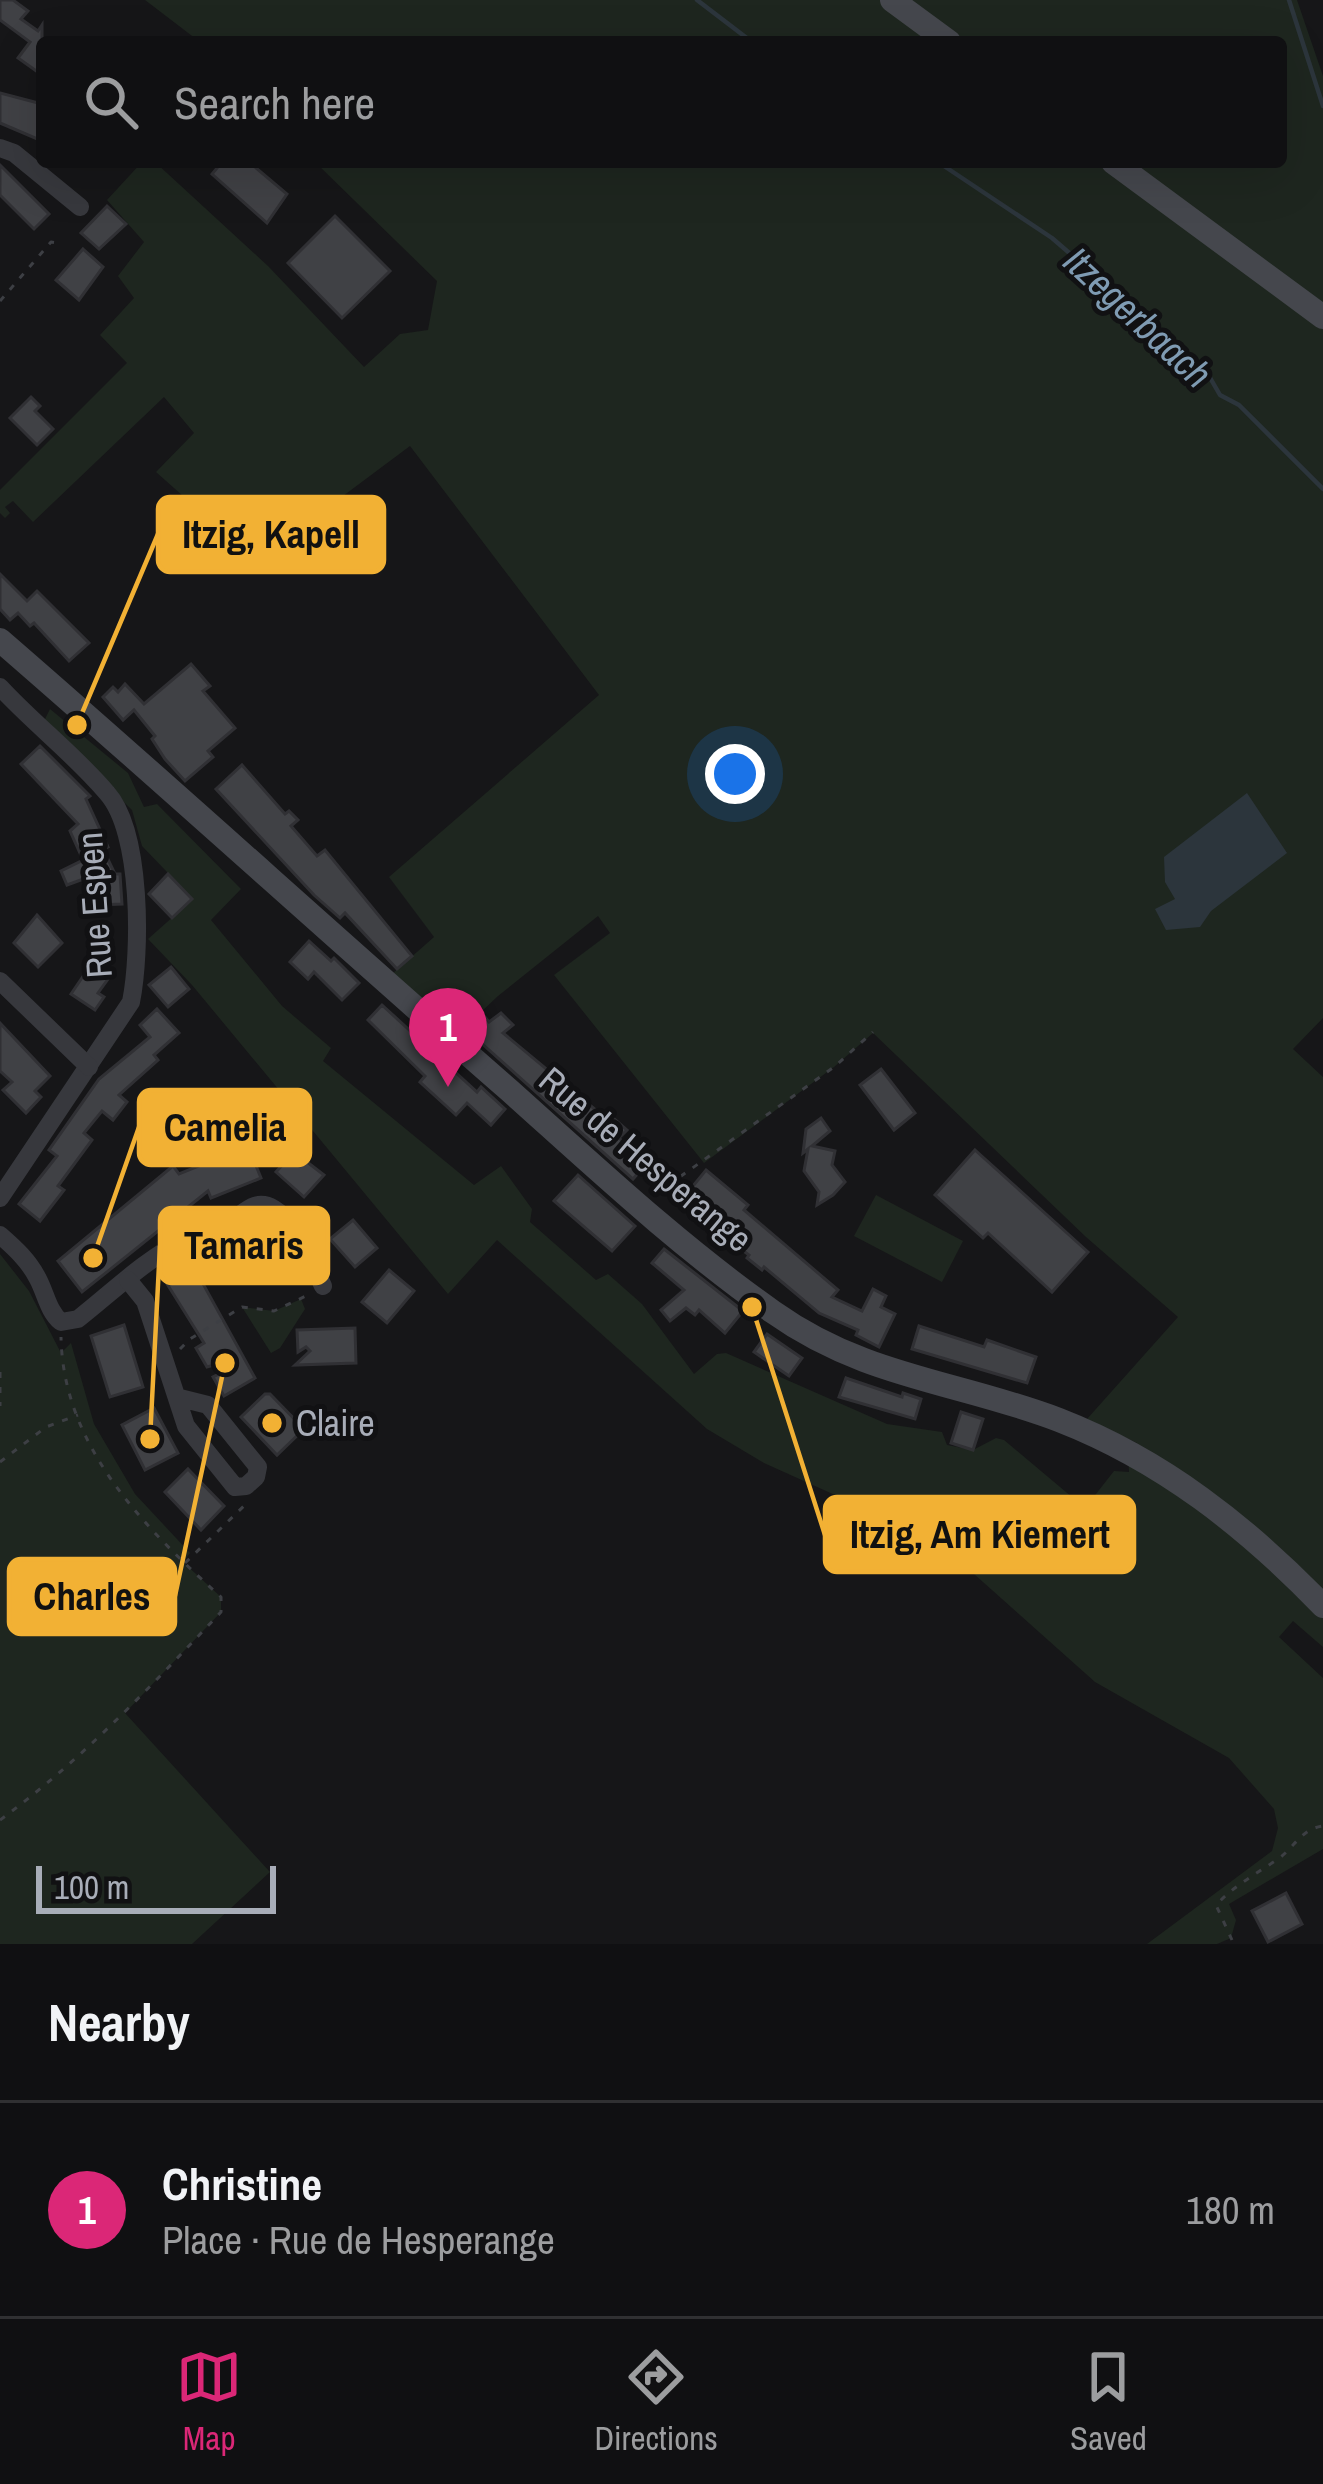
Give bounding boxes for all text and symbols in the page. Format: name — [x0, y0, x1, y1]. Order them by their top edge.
search box — [36, 36, 1287, 168]
icon: search — [78, 69, 144, 135]
text: Search here — [174, 72, 375, 133]
water label: Itzegerbaach — [1053, 235, 1223, 399]
callout: Itzig, Kapell — [158, 497, 384, 572]
text: Itzig, Kapell — [182, 508, 360, 560]
your location — [705, 744, 765, 804]
street label: Rue Espen — [65, 830, 123, 980]
pin: 1 — [409, 988, 487, 1087]
street label: Rue de Hesperange — [529, 1056, 763, 1262]
callout: Camelia — [139, 1090, 310, 1165]
text: Camelia — [164, 1101, 287, 1153]
callout: Tamaris — [160, 1208, 328, 1283]
text: Tamaris — [184, 1219, 304, 1271]
place label: Claire — [296, 1399, 375, 1447]
marker: Claire — [259, 1410, 285, 1436]
callout: Itzig, Am Kiemert — [825, 1497, 1134, 1572]
text: Itzig, Am Kiemert — [850, 1508, 1110, 1560]
callout: Charles — [9, 1559, 175, 1634]
text: Charles — [33, 1570, 151, 1622]
scale bar — [36, 1860, 276, 1913]
text: 100 m — [54, 1865, 129, 1909]
text: Nearby — [48, 1988, 190, 2057]
text: Christine — [162, 2153, 322, 2214]
text: 1 — [78, 2184, 96, 2236]
text: 180 m — [1186, 2184, 1275, 2236]
text: Place · Rue de Hesperange — [162, 2214, 555, 2266]
tab: Map — [176, 2344, 242, 2460]
tab: Directions — [594, 2344, 718, 2460]
tab: Saved — [1070, 2344, 1147, 2460]

